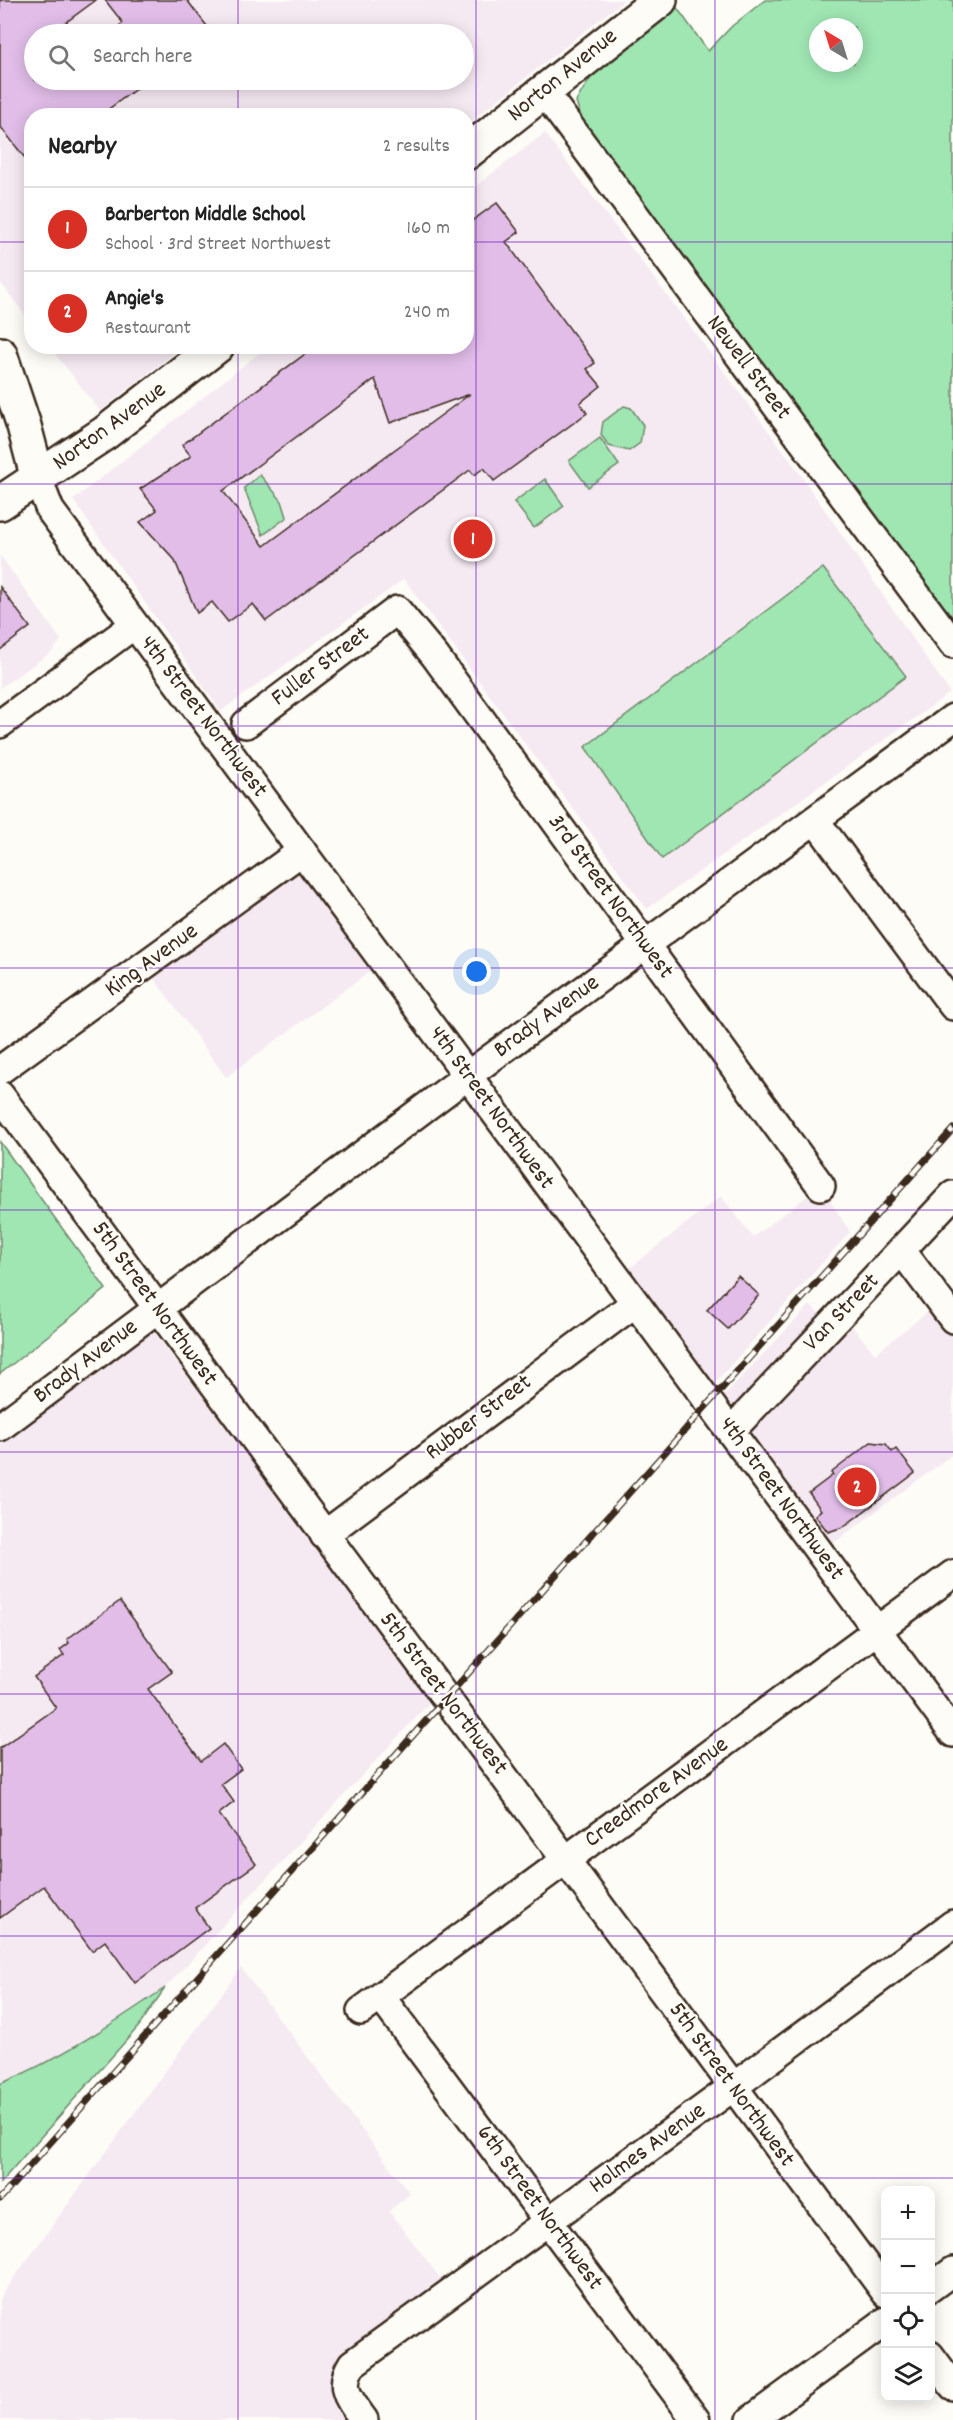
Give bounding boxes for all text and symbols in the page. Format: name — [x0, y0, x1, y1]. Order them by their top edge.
north arrow — [809, 18, 863, 72]
street label: Norton Avenue — [501, 21, 625, 131]
search box — [24, 24, 474, 90]
icon: search — [45, 41, 78, 74]
text: Search here — [93, 42, 192, 73]
text: Nearby — [48, 129, 116, 166]
text: 2 results — [383, 133, 450, 161]
text: Barberton Middle School — [105, 200, 305, 231]
text: 1 — [65, 215, 70, 243]
text: 160 m — [407, 215, 450, 243]
text: School · 3rd Street Northwest — [105, 231, 331, 259]
text: Angie's — [105, 284, 164, 315]
text: 2 — [63, 299, 72, 327]
text: 240 m — [404, 299, 450, 327]
street label: Newell Street — [697, 308, 799, 428]
text: Restaurant — [105, 315, 191, 343]
street label: Norton Avenue — [46, 374, 174, 480]
pin: 1 — [454, 516, 492, 562]
street label: Fuller Street — [265, 619, 378, 715]
street label: 4th Street Northwest — [131, 629, 275, 805]
street label: 3rd Street Northwest — [539, 808, 682, 987]
street label: King Avenue — [98, 915, 206, 1007]
your location — [462, 957, 491, 986]
street label: Brady Avenue — [487, 967, 607, 1067]
street label: 4th Street Northwest — [420, 1019, 562, 1197]
street label: 5th Street Northwest — [82, 1215, 226, 1394]
street label: Van Street — [796, 1266, 888, 1360]
street label: Brady Avenue — [26, 1311, 146, 1413]
street label: Rubber Street — [418, 1366, 540, 1470]
street label: 4th Street Northwest — [710, 1410, 852, 1588]
pin: 2 — [838, 1464, 876, 1510]
street label: 5th Street Northwest — [370, 1605, 516, 1783]
street label: Creedmore Avenue — [578, 1729, 736, 1857]
street label: 5th Street Northwest — [659, 1996, 803, 2175]
street label: Holmes Avenue — [583, 2095, 713, 2203]
street label: 6th Street Northwest — [467, 2118, 611, 2298]
map controls — [881, 2186, 935, 2402]
button: + — [881, 2186, 935, 2240]
button: − — [881, 2240, 935, 2294]
button: locate — [881, 2294, 935, 2348]
button: layers — [881, 2348, 935, 2402]

